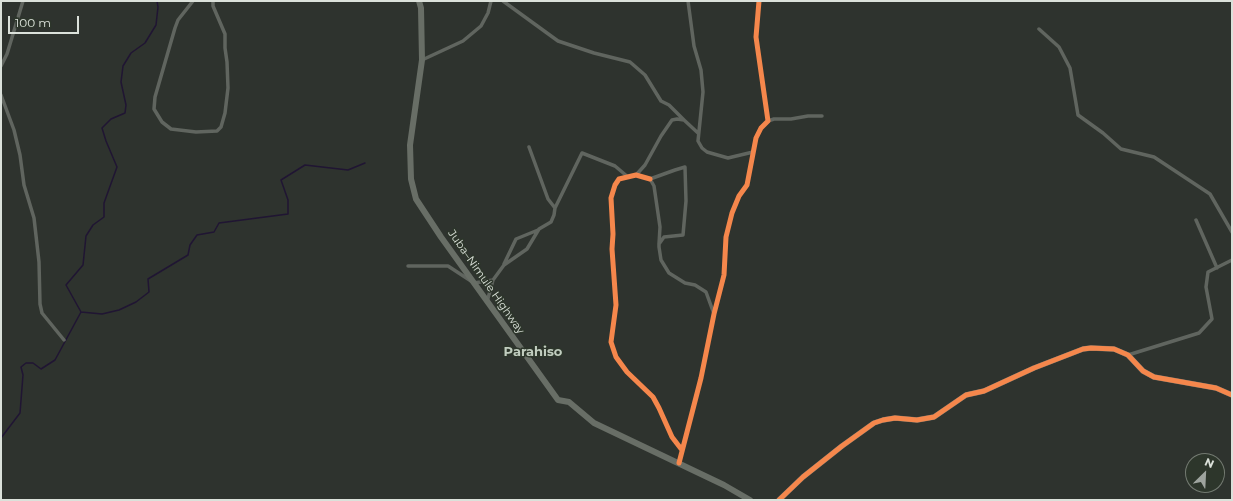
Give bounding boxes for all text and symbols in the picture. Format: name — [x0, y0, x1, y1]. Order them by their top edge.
scale bar — [10, 8, 81, 34]
text: 100 m — [15, 15, 51, 30]
street label: Juba–Nimule Highway — [445, 227, 527, 337]
district label: Parahiso — [504, 344, 562, 360]
north arrow — [1185, 453, 1225, 493]
text: N — [1203, 455, 1216, 471]

